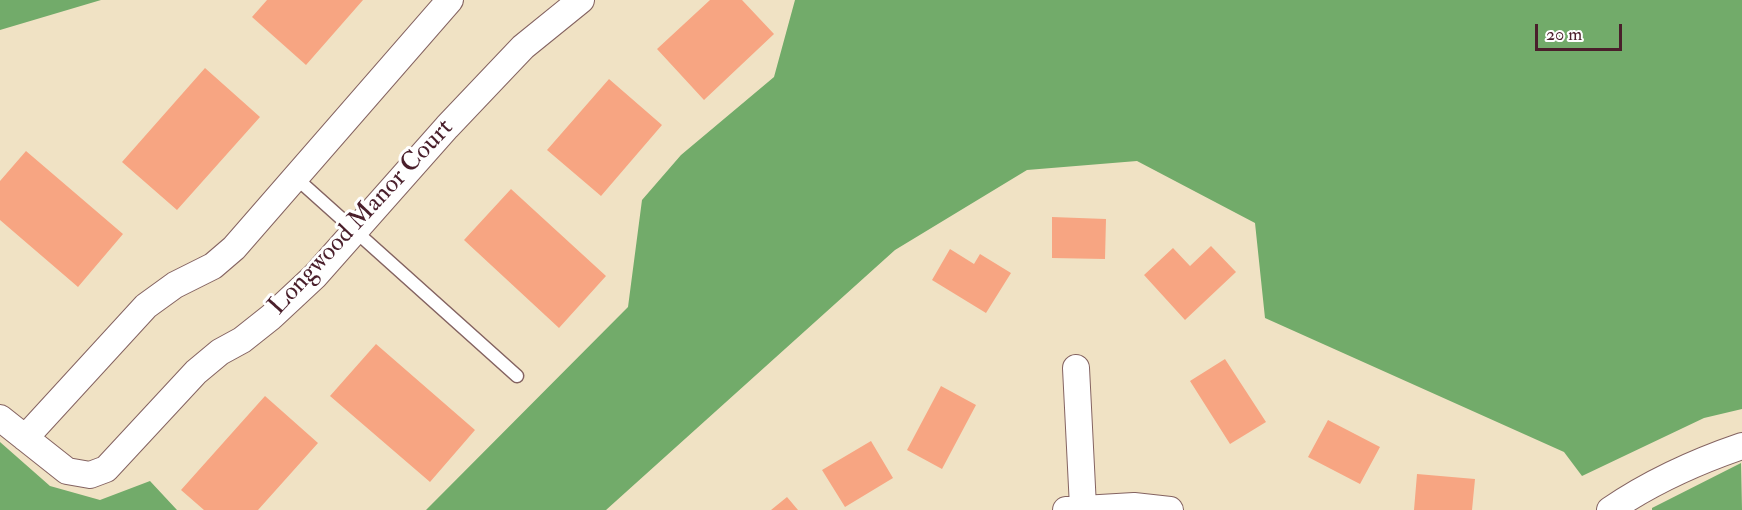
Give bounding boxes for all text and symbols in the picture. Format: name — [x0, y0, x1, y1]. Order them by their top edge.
scale bar — [1538, 12, 1625, 50]
text: 20 m — [1546, 23, 1582, 46]
street label: Longwood Manor Court — [263, 114, 461, 322]

